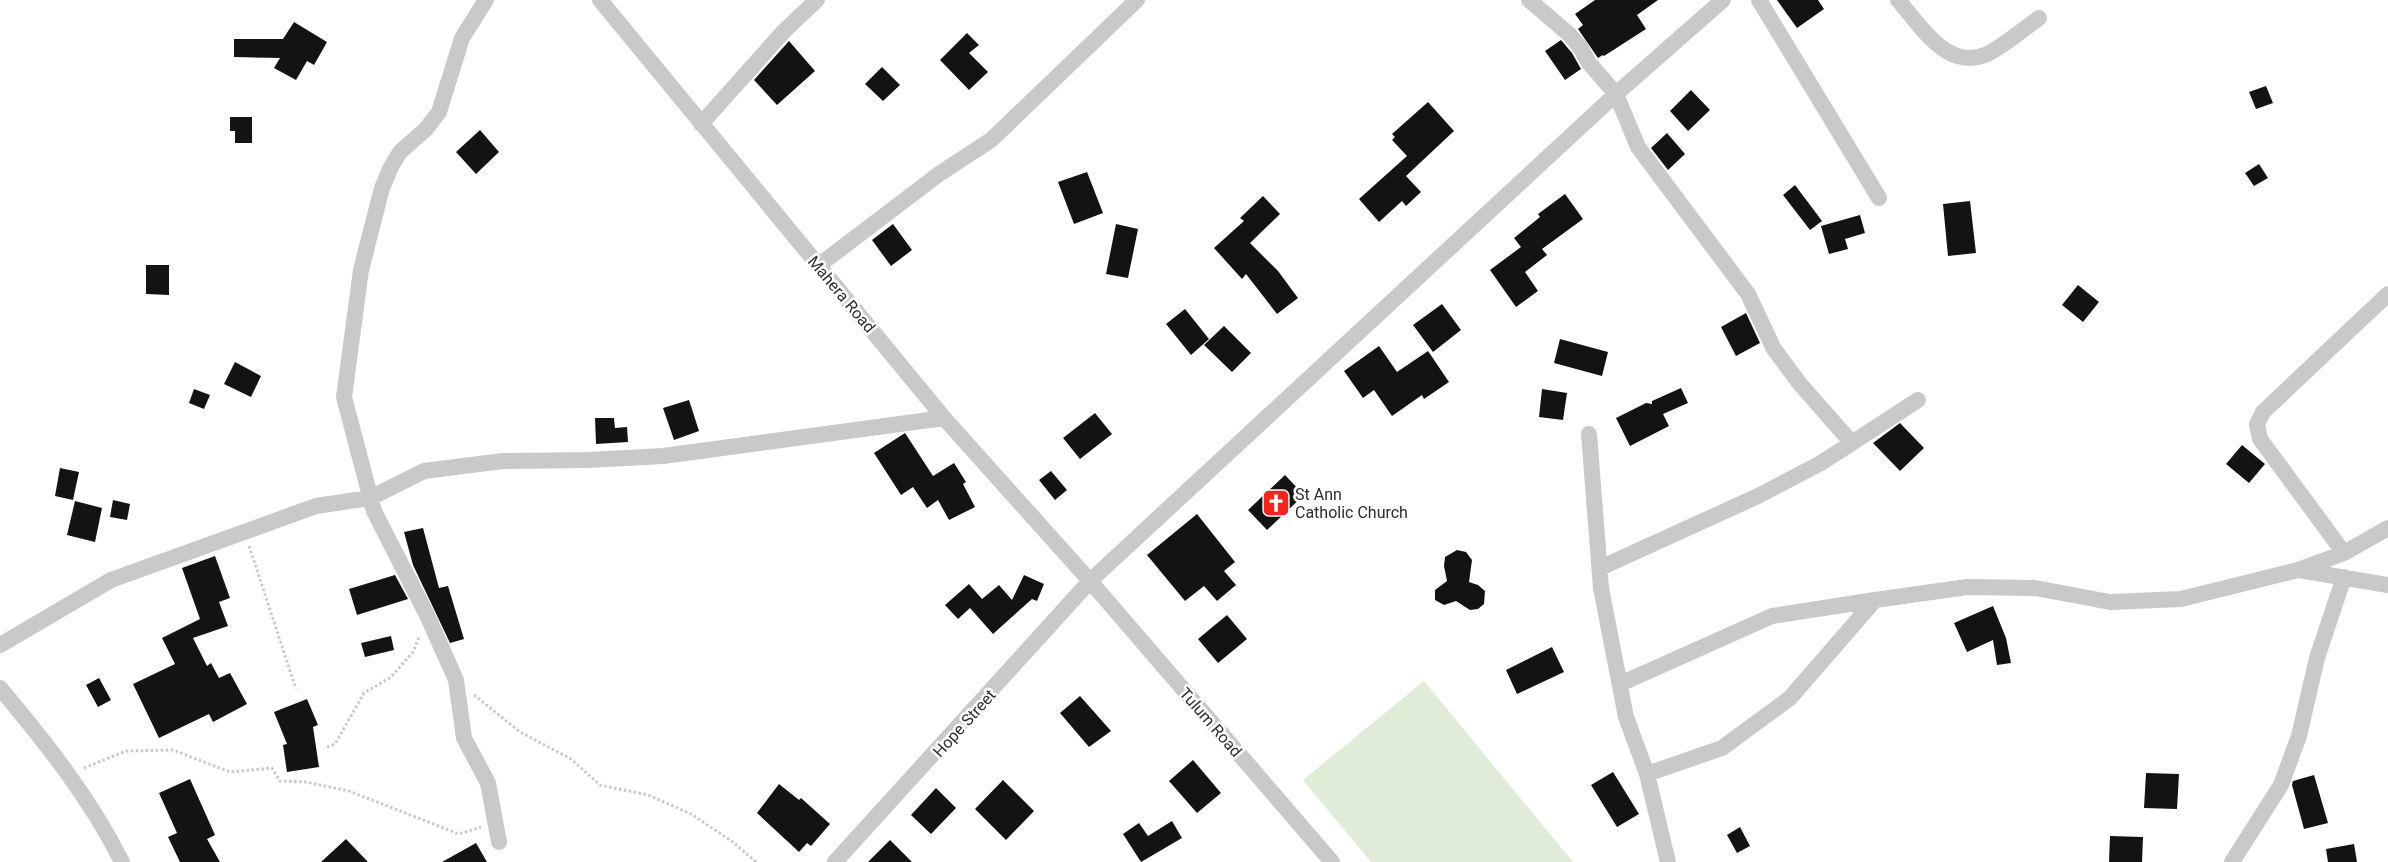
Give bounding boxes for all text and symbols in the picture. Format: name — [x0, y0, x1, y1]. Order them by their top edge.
street label: Mahera Road — [804, 252, 879, 337]
place label: St Ann Catholic Church — [1295, 485, 1408, 522]
church icon: St Ann Catholic Church — [1261, 488, 1291, 518]
street label: Tulum Road — [1176, 684, 1246, 761]
street label: Hope Street — [929, 686, 1000, 761]

